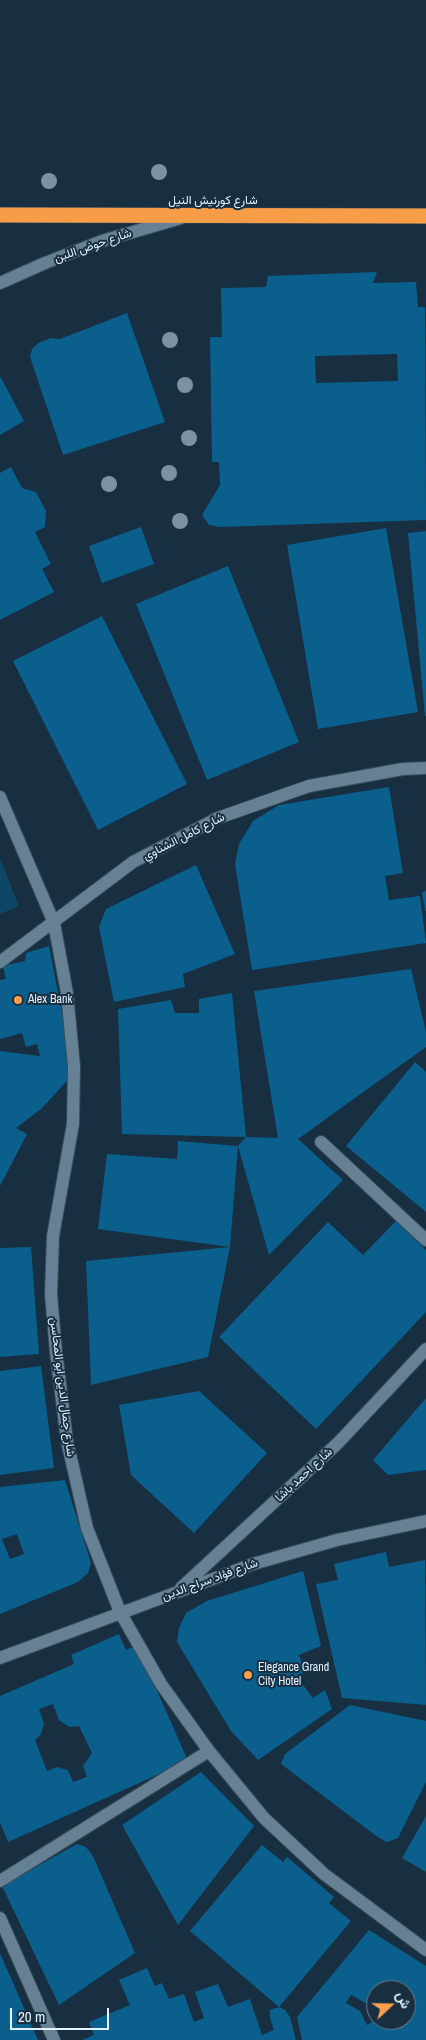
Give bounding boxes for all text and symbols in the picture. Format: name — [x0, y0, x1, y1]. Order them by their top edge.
street label: شارع كورنيش النيل — [168, 194, 258, 208]
street label: شارع حوض اللبن — [52, 226, 134, 266]
street label: شارع كامل الشناوي — [141, 810, 227, 864]
place label: Alex Bank — [28, 993, 72, 1007]
marker: Alex Bank — [12, 994, 24, 1006]
street label: شارع جمال الدين ابو المحاسن — [46, 1316, 78, 1458]
street label: شارع احمد باشا — [272, 1445, 336, 1505]
street label: شارع فؤاد سراج الدين — [160, 1556, 260, 1604]
place label: Elegance Grand City Hotel — [258, 1661, 329, 1689]
marker: Elegance Grand City Hotel — [242, 1669, 254, 1681]
north arrow — [366, 1980, 416, 2030]
text: ش — [393, 1989, 415, 2011]
scale bar — [12, 1998, 111, 2030]
text: 20 m — [18, 2006, 45, 2027]

